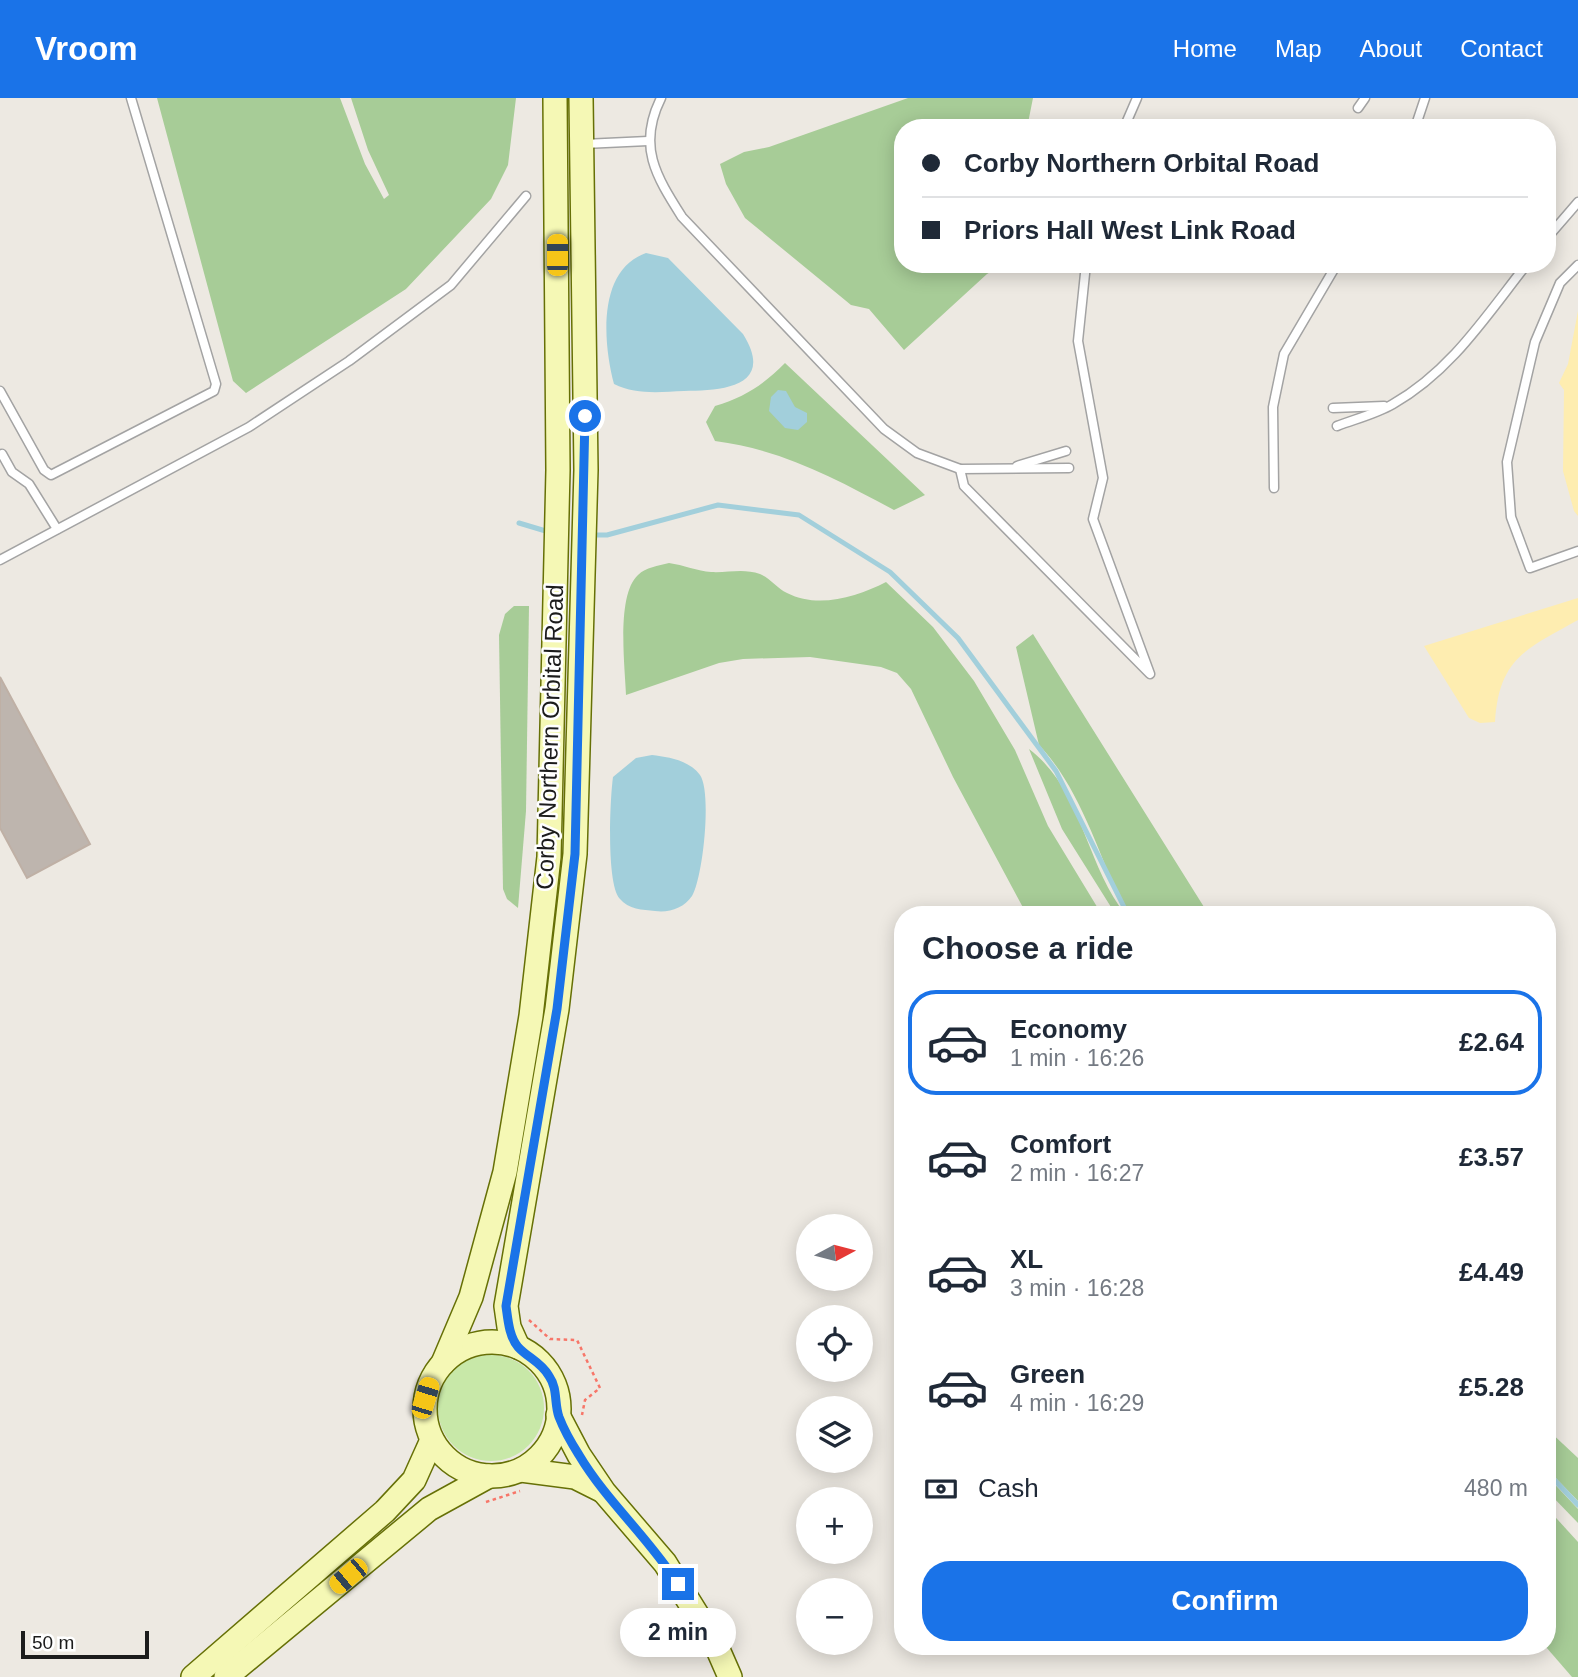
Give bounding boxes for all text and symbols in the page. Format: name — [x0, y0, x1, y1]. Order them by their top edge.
text: Vroom — [35, 30, 138, 67]
text: Home — [1173, 35, 1237, 62]
text: Map — [1275, 35, 1322, 62]
text: About — [1360, 35, 1422, 62]
text: Contact — [1460, 35, 1543, 62]
text: Corby Northern Orbital Road — [964, 148, 1319, 178]
text: Priors Hall West Link Road — [964, 215, 1296, 245]
car — [547, 234, 568, 276]
route start — [569, 400, 601, 432]
street label: Corby Northern Orbital Road — [531, 584, 568, 890]
text: Choose a ride — [922, 930, 1134, 966]
icon: car — [926, 1011, 989, 1074]
text: Economy — [1010, 1014, 1127, 1044]
text: £2.64 — [1459, 1027, 1524, 1057]
text: 1 min · 16:26 — [1010, 1045, 1144, 1071]
icon: car — [926, 1126, 989, 1189]
text: Comfort — [1010, 1129, 1111, 1159]
text: £3.57 — [1459, 1142, 1524, 1172]
text: 2 min · 16:27 — [1010, 1160, 1144, 1186]
north arrow — [796, 1214, 873, 1292]
map controls — [796, 1214, 873, 1655]
icon: car — [926, 1241, 989, 1304]
text: XL — [1010, 1244, 1043, 1274]
text: £4.49 — [1459, 1257, 1524, 1287]
text: 3 min · 16:28 — [1010, 1275, 1144, 1301]
button: locate — [796, 1305, 873, 1382]
icon: car — [926, 1356, 989, 1419]
text: Green — [1010, 1359, 1085, 1389]
text: £5.28 — [1459, 1372, 1524, 1402]
car — [409, 1375, 442, 1421]
text: 4 min · 16:29 — [1010, 1390, 1144, 1416]
button: layers — [796, 1396, 873, 1473]
icon: cash — [922, 1470, 960, 1508]
text: Cash — [978, 1473, 1039, 1503]
text: 480 m — [1464, 1475, 1528, 1501]
button: + — [796, 1487, 873, 1564]
car — [326, 1554, 371, 1598]
button: Confirm — [922, 1561, 1528, 1641]
route end — [662, 1568, 694, 1600]
button: − — [796, 1578, 873, 1655]
callout: 2 min — [620, 1608, 736, 1658]
text: 2 min — [648, 1619, 708, 1645]
scale bar — [21, 1628, 149, 1660]
text: 50 m — [32, 1632, 74, 1653]

